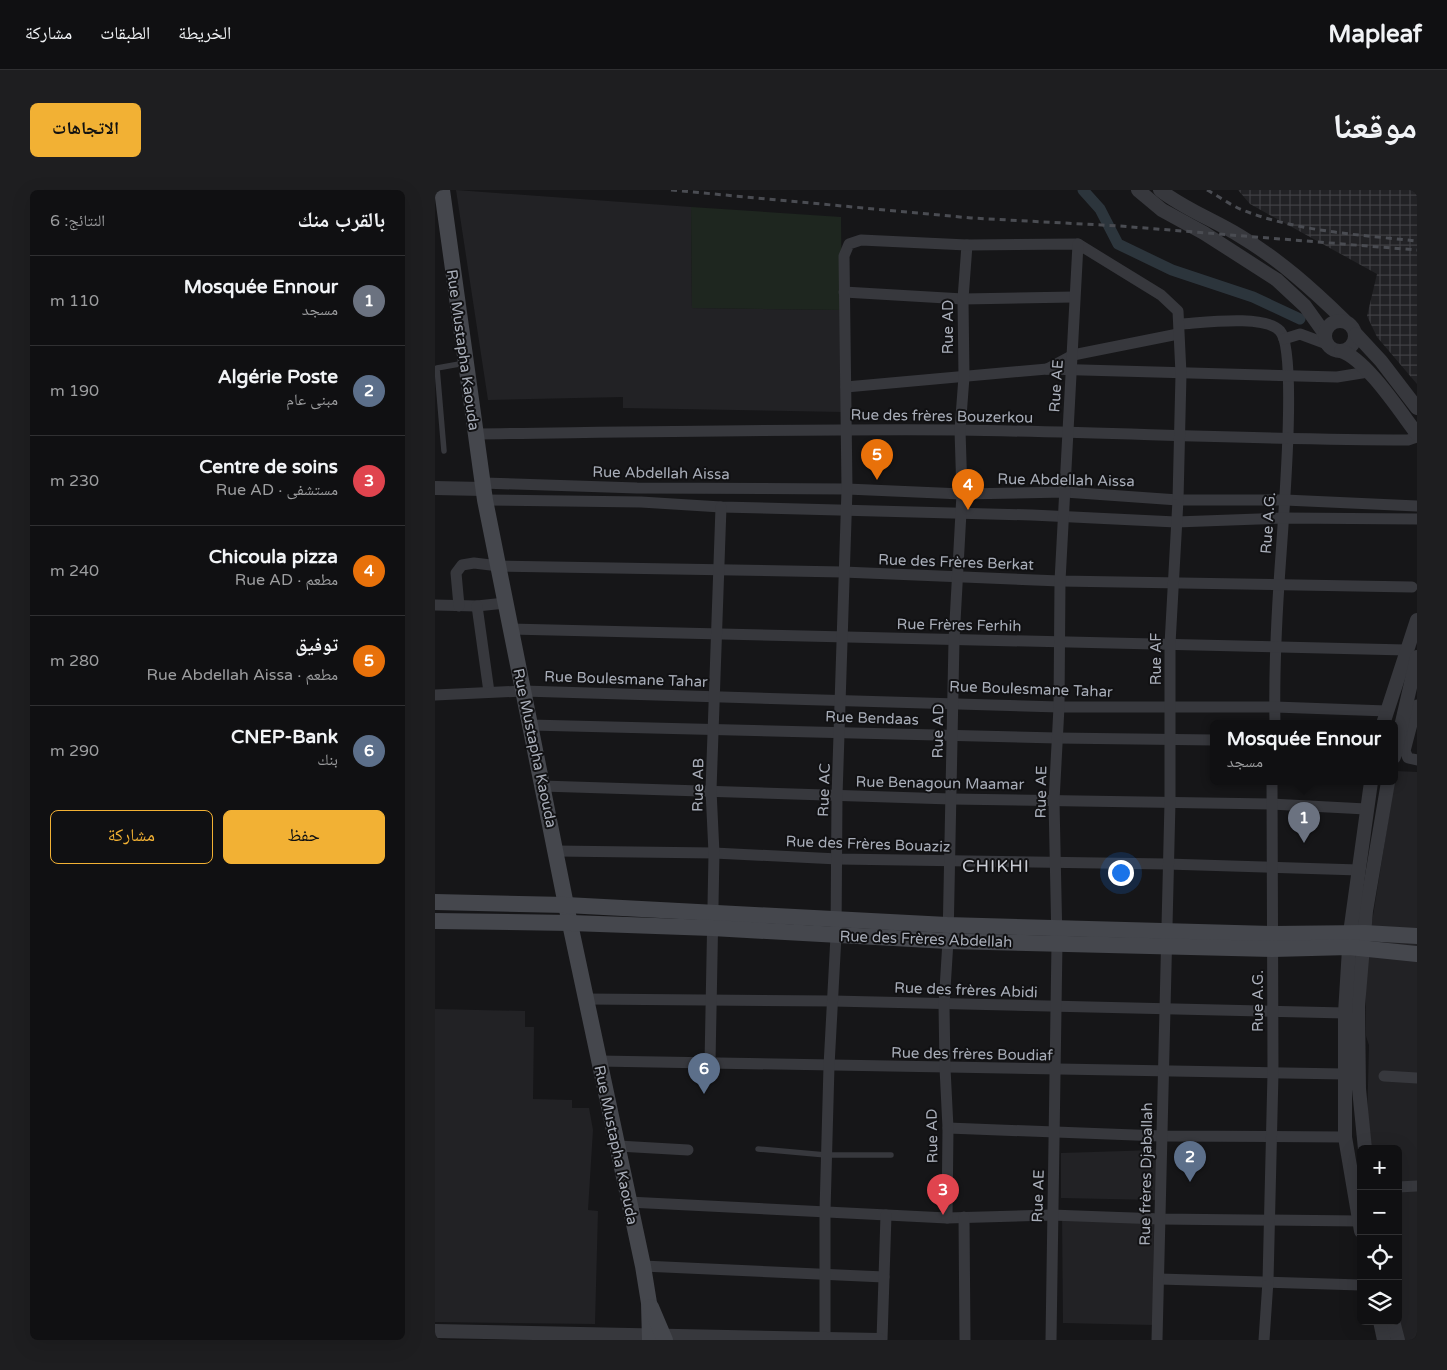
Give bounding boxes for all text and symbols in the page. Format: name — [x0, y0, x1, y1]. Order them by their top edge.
text: Mapleaf — [1328, 20, 1422, 49]
text: مشاركة — [25, 22, 72, 44]
text: الطبقات — [100, 22, 150, 44]
text: الخريطة — [178, 22, 231, 44]
button: الاتجاهات — [30, 103, 141, 157]
text: موقعنا — [1332, 106, 1417, 148]
text: بالقرب منك — [298, 208, 385, 233]
text: النتائج: 6 — [50, 211, 105, 231]
street label: Rue Mustapha Kaouda — [443, 268, 483, 432]
text: Mosquée Ennour — [184, 276, 338, 298]
text: 110 m — [50, 291, 99, 311]
text: 1 — [364, 291, 374, 311]
text: مسجد — [302, 300, 338, 320]
street label: Rue AD — [939, 300, 957, 354]
street label: Rue AE — [1045, 359, 1067, 413]
text: Algérie Poste — [218, 366, 338, 388]
text: 190 m — [50, 381, 99, 401]
text: 2 — [364, 381, 374, 401]
text: مبنى عام — [286, 390, 338, 410]
street label: Rue des frères Bouzerkou — [851, 405, 1033, 427]
pin: 5 — [861, 439, 893, 480]
text: Centre de soins — [199, 456, 338, 478]
street label: Rue Abdellah Aissa — [592, 463, 730, 483]
pin: 4 — [952, 469, 984, 510]
street label: Rue Abdellah Aissa — [997, 470, 1135, 490]
text: 230 m — [50, 471, 99, 491]
text: 3 — [364, 471, 374, 491]
text: مستشفى · Rue AD — [216, 480, 338, 500]
street label: Rue A.G. — [1257, 491, 1279, 555]
text: Chicoula pizza — [209, 546, 338, 568]
street label: Rue des Frères Berkat — [878, 550, 1034, 574]
text: 240 m — [50, 561, 99, 581]
text: 4 — [364, 561, 374, 581]
text: مطعم · Rue AD — [235, 570, 338, 590]
street label: Rue Frères Ferhih — [896, 615, 1022, 635]
street label: Rue AF — [1147, 633, 1165, 685]
text: توفيق — [295, 634, 338, 656]
text: 280 m — [50, 651, 99, 671]
text: 5 — [364, 651, 374, 671]
text: مطعم · Rue Abdellah Aissa — [147, 665, 338, 685]
street label: Rue Mustapha Kaouda — [509, 667, 561, 829]
street label: Rue Boulesmane Tahar — [544, 667, 708, 691]
street label: Rue Boulesmane Tahar — [949, 677, 1113, 701]
street label: Rue AD — [929, 704, 947, 758]
street label: Rue Bendaas — [825, 707, 919, 729]
popup — [1210, 720, 1398, 785]
text: CNEP-Bank — [231, 726, 338, 748]
text: Mosquée Ennour — [1227, 728, 1381, 750]
text: 290 m — [50, 741, 99, 761]
text: 6 — [364, 741, 374, 761]
text: بنك — [317, 750, 338, 770]
text: مسجد — [1227, 752, 1263, 772]
street label: Rue AB — [689, 758, 707, 812]
street label: Rue AC — [814, 763, 834, 817]
street label: Rue AE — [1032, 765, 1050, 819]
street label: Rue Benagoun Maamar — [856, 773, 1025, 793]
pin: 1 — [1288, 802, 1320, 843]
button: مشاركة — [50, 810, 213, 864]
button: حفظ — [223, 810, 385, 864]
street label: Rue des Frères Bouaziz — [785, 832, 951, 856]
district label: CHIKHI — [962, 855, 1030, 877]
your location — [1108, 860, 1134, 886]
street label: Rue des Frères Abdellah — [839, 927, 1013, 951]
street label: Rue A.G. — [1249, 970, 1267, 1032]
street label: Rue des frères Abidi — [894, 978, 1038, 1002]
street label: Rue des frères Boudiaf — [891, 1044, 1053, 1064]
pin: 6 — [688, 1053, 720, 1094]
street label: Rue Mustapha Kaouda — [590, 1064, 642, 1226]
street label: Rue frères Djaballah — [1136, 1102, 1156, 1246]
street label: Rue AD — [923, 1109, 941, 1163]
pin: 2 — [1174, 1141, 1206, 1182]
map controls — [1357, 1145, 1402, 1325]
button: + — [1357, 1145, 1402, 1190]
street label: Rue AE — [1028, 1169, 1048, 1223]
pin: 3 — [927, 1174, 959, 1215]
button: − — [1357, 1190, 1402, 1235]
button: locate — [1357, 1235, 1402, 1280]
button: layers — [1357, 1280, 1402, 1325]

